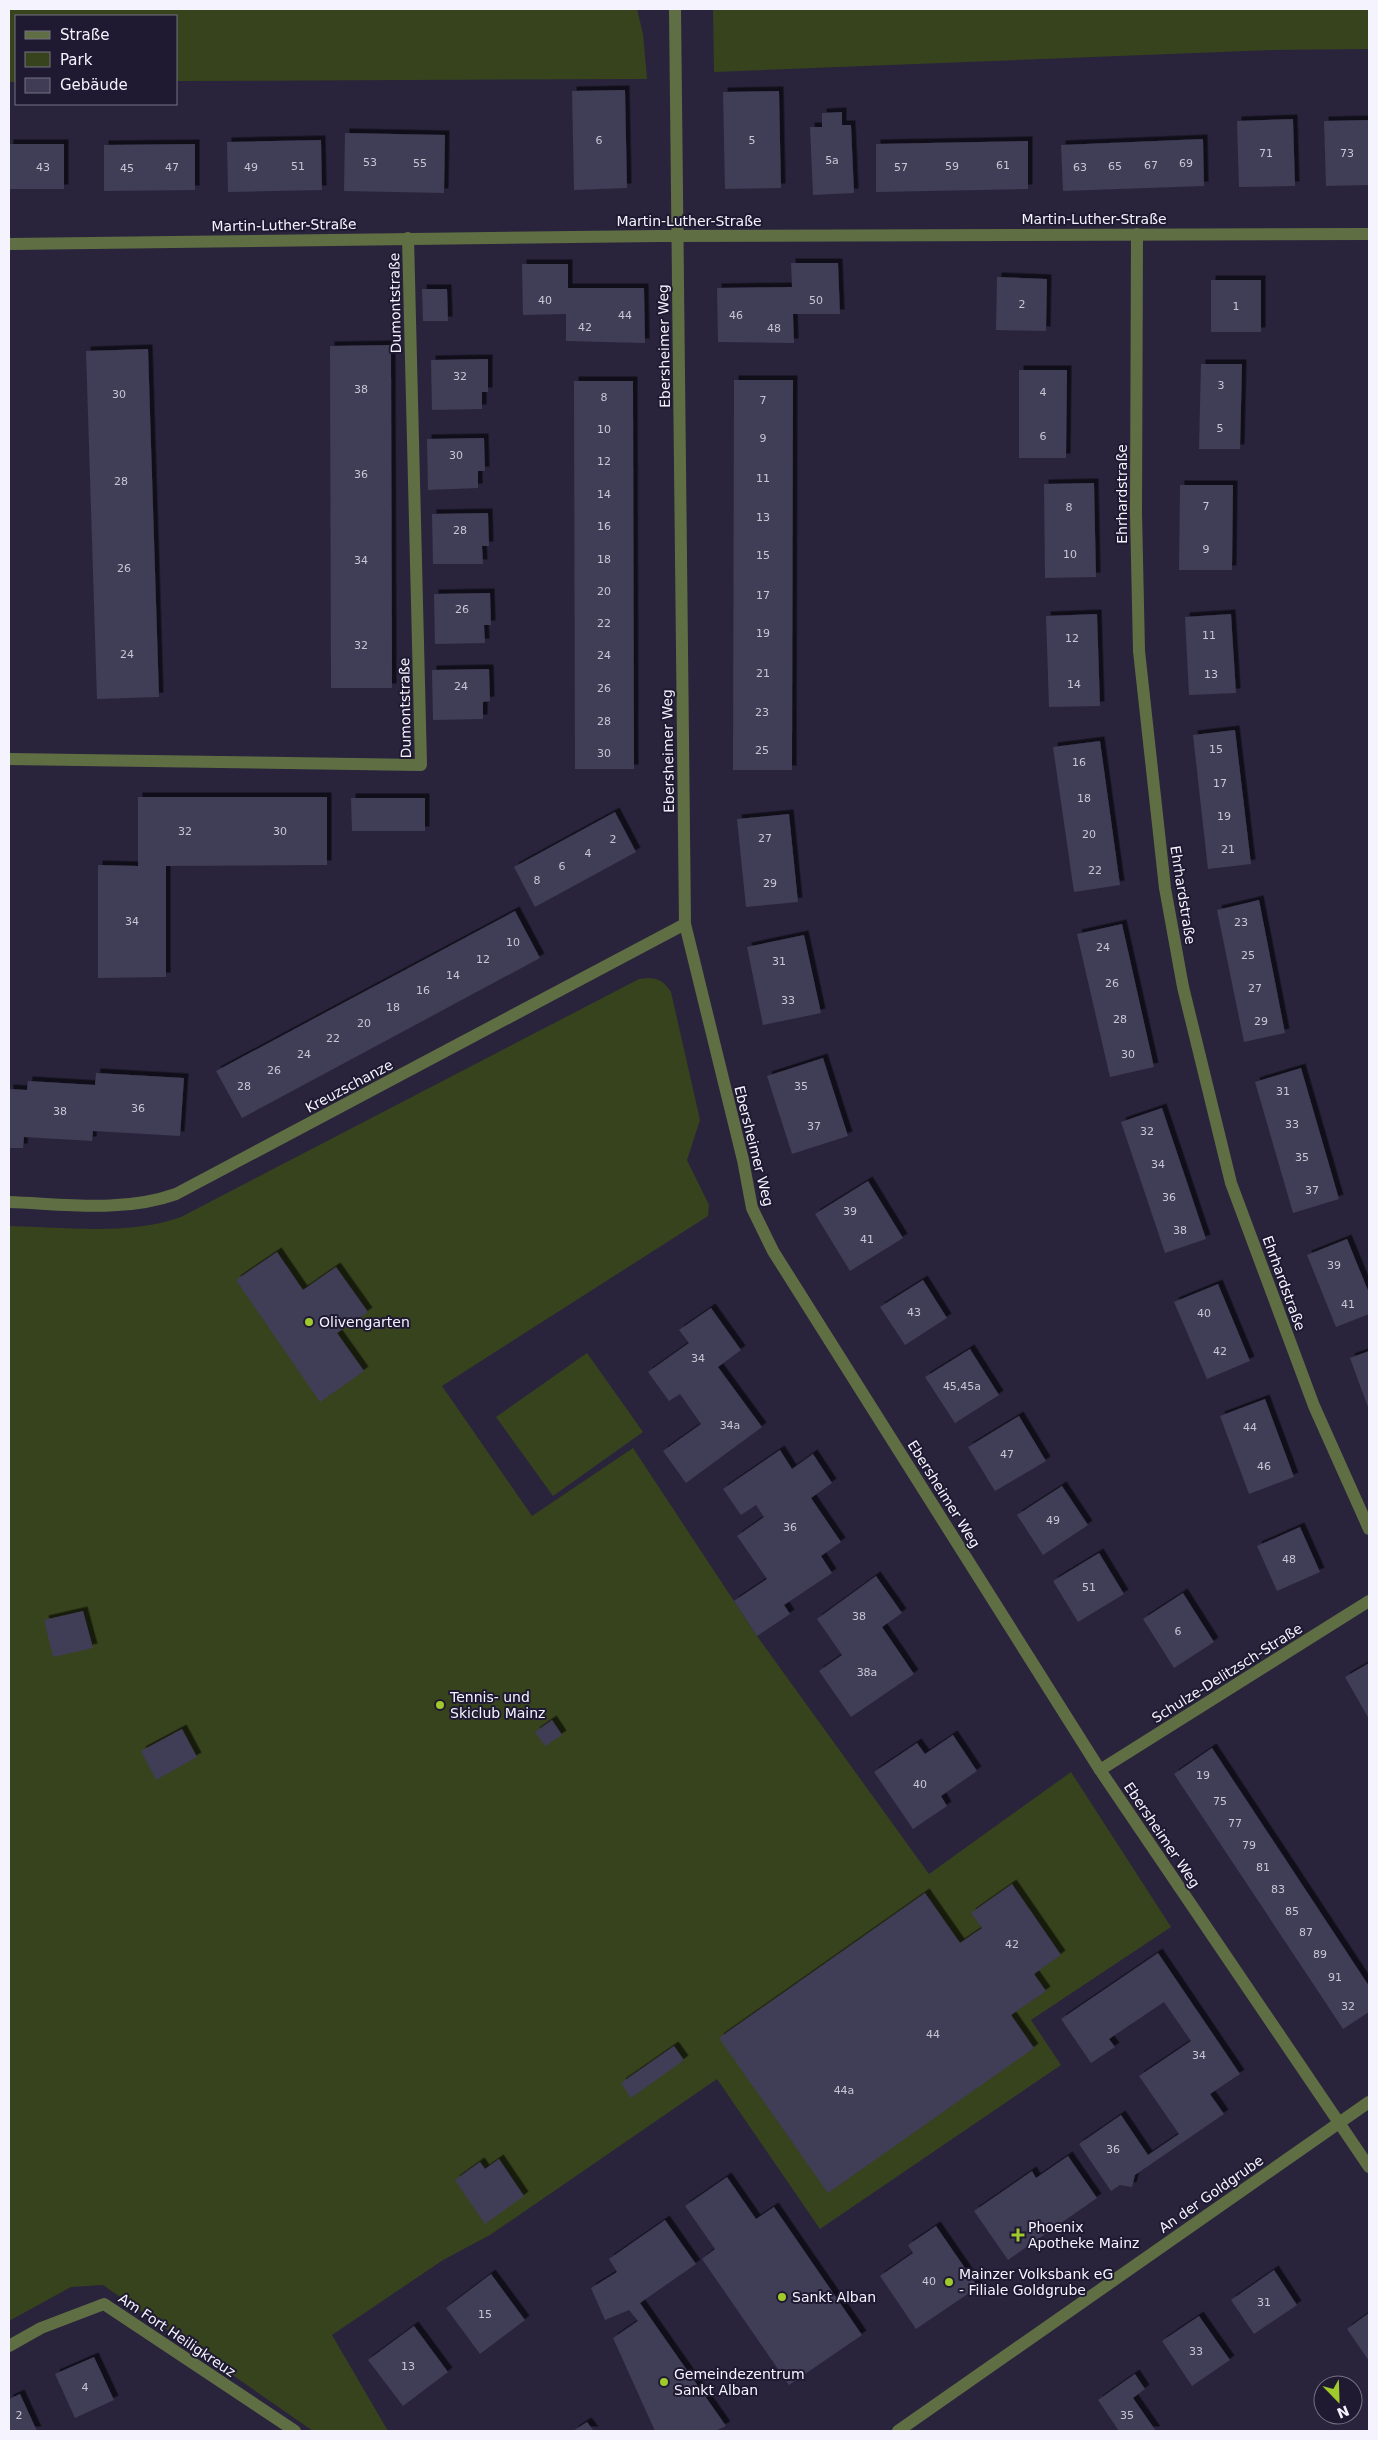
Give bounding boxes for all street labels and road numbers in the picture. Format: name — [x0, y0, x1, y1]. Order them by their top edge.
street label: Martin-Luther-Straße — [1021, 211, 1167, 227]
street label: Martin-Luther-Straße — [616, 213, 762, 229]
street label: Martin-Luther-Straße — [211, 216, 357, 234]
street label: Dumontstraße — [386, 252, 404, 354]
street label: Ebersheimer Weg — [655, 284, 673, 408]
street label: Ehrhardstraße — [1114, 444, 1130, 544]
street label: Dumontstraße — [396, 657, 414, 759]
street label: Ebersheimer Weg — [659, 689, 677, 813]
street label: Ehrhardstraße — [1167, 845, 1199, 945]
street label: Kreuzschanze — [303, 1056, 395, 1116]
street label: Ebersheimer Weg — [731, 1084, 777, 1208]
street label: Ehrhardstraße — [1259, 1233, 1309, 1333]
street label: Ebersheimer Weg — [904, 1437, 984, 1551]
street label: Schulze-Delitzsch-Straße — [1149, 1620, 1305, 1726]
street label: Ebersheimer Weg — [1121, 1779, 1203, 1891]
street label: An der Goldgrube — [1156, 2152, 1266, 2236]
street label: Am Fort Heiligkreuz — [115, 2290, 239, 2380]

